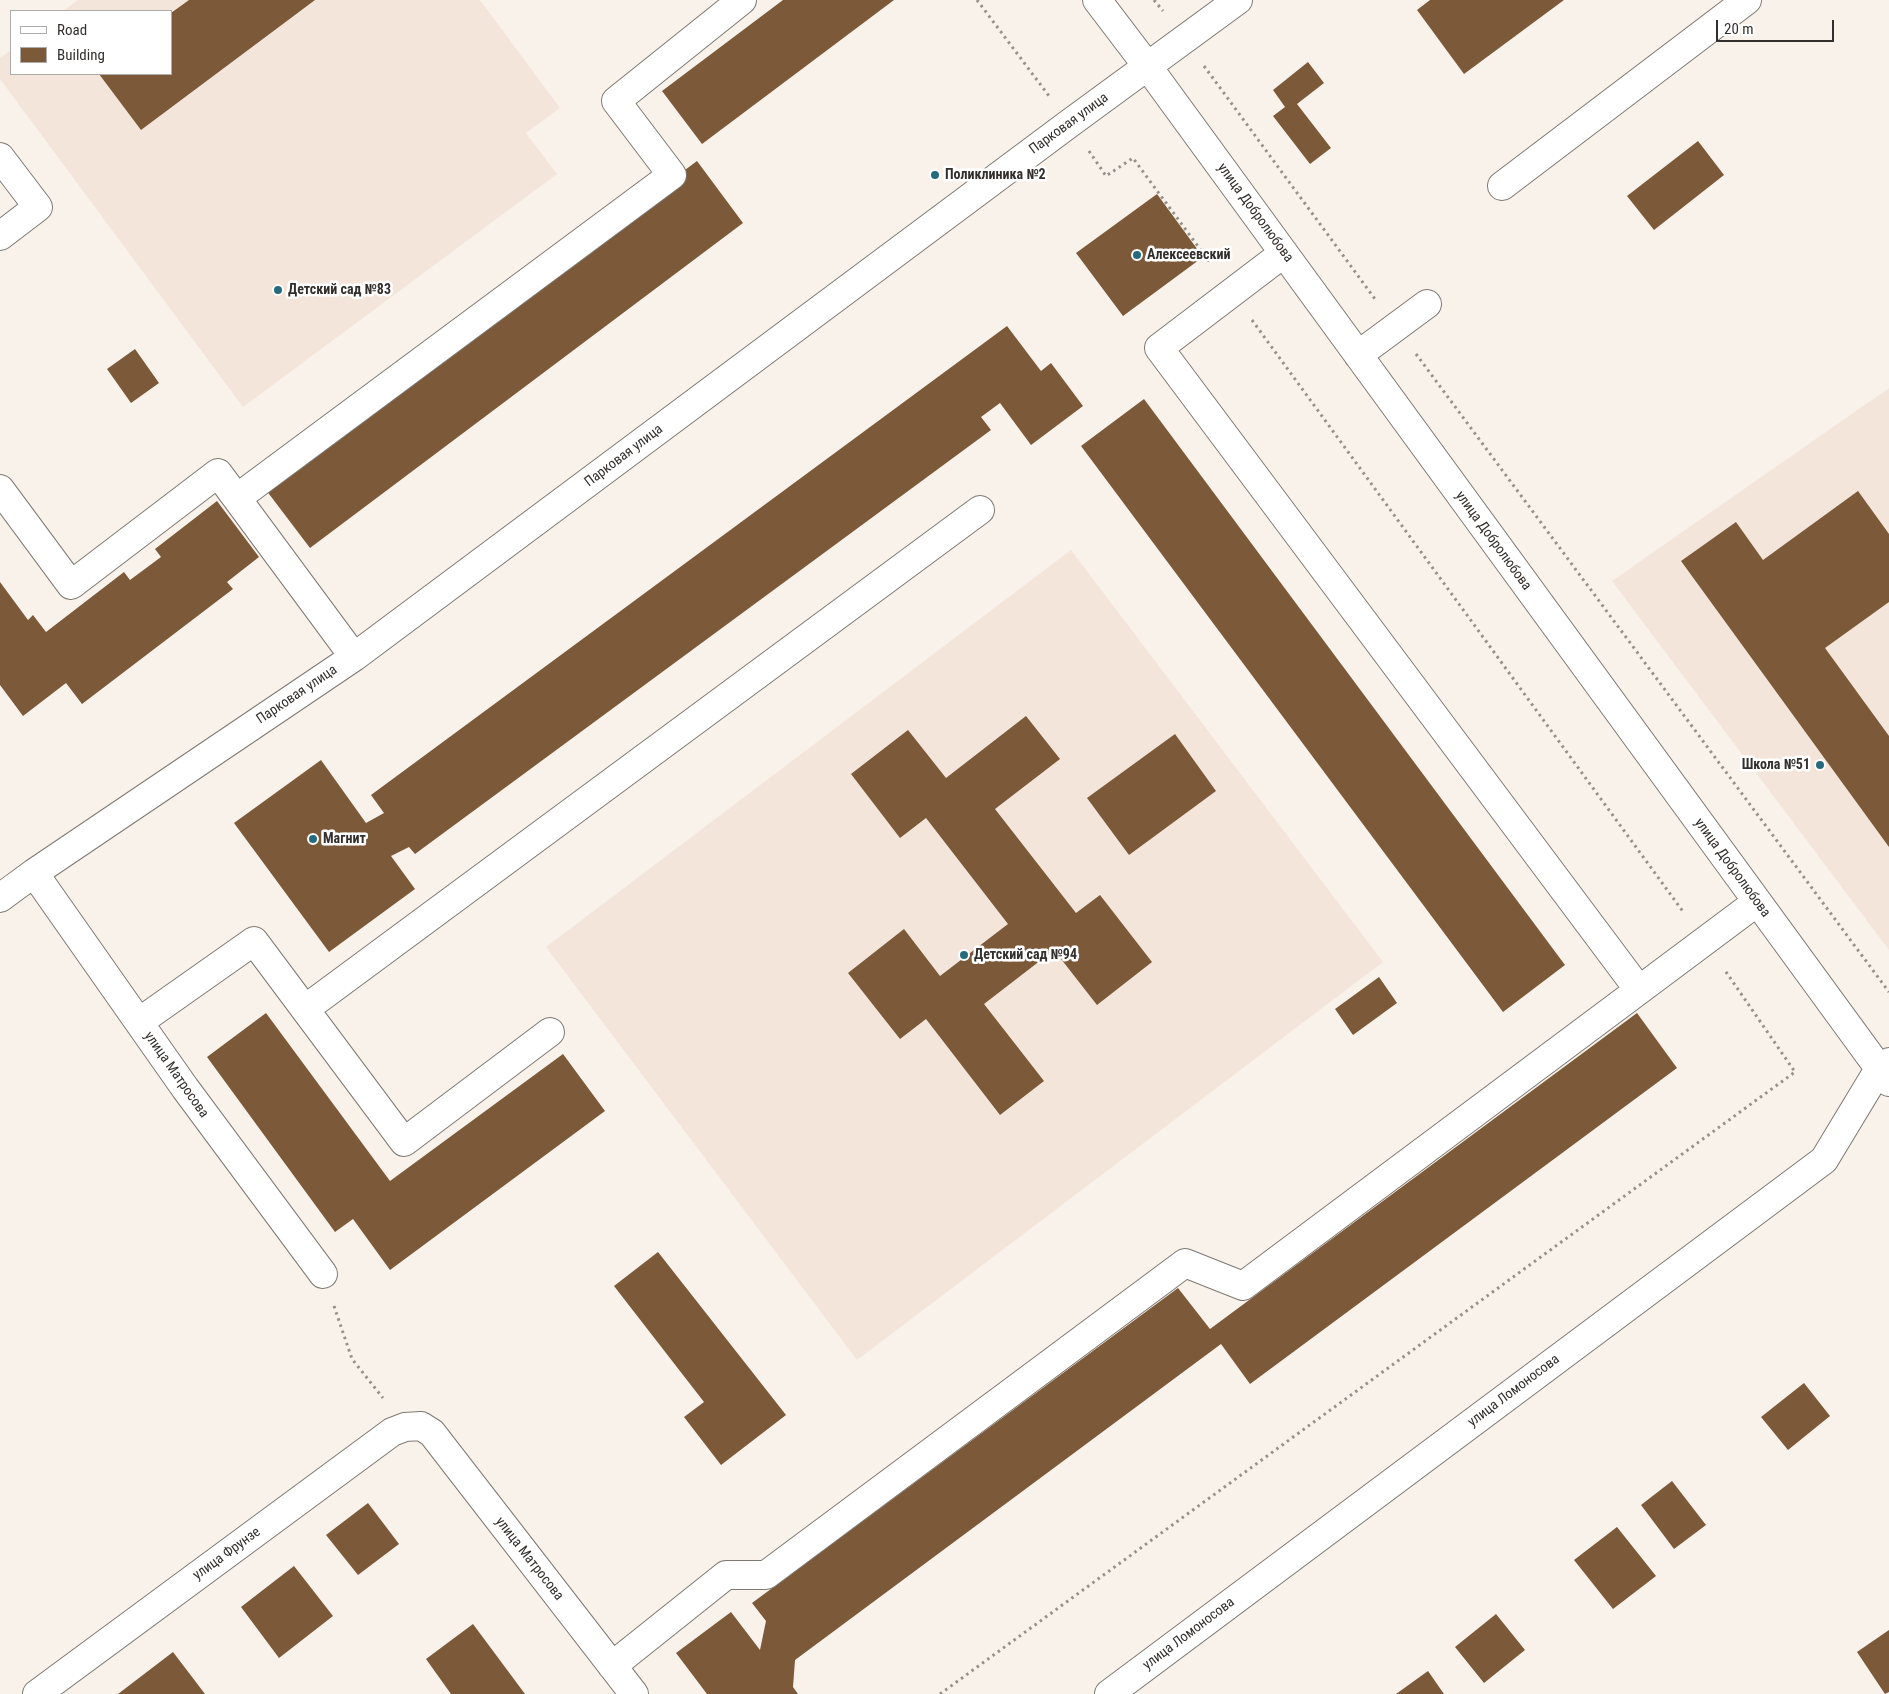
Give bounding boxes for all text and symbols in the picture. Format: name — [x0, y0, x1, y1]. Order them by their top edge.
legend — [10, 10, 172, 75]
scale bar — [1719, 10, 1836, 42]
text: 20 m — [1724, 20, 1754, 38]
text: Road — [57, 21, 87, 39]
text: Building — [57, 46, 105, 64]
street label: Парковая улица — [1026, 90, 1112, 158]
street label: улица Добролюбова — [1213, 160, 1297, 266]
place label: Поликлиника №2 — [945, 167, 1046, 183]
marker: Поликлиника №2 — [929, 169, 941, 181]
place label: Алексеевский — [1147, 247, 1230, 263]
marker: Алексеевский — [1131, 249, 1143, 261]
place label: Детский сад №83 — [288, 282, 391, 298]
marker: Детский сад №83 — [272, 284, 284, 296]
street label: Парковая улица — [582, 421, 666, 491]
street label: улица Добролюбова — [1451, 488, 1535, 594]
street label: Парковая улица — [254, 662, 340, 728]
place label: Школа №51 — [1742, 757, 1810, 773]
marker: Школа №51 — [1814, 759, 1826, 771]
street label: улица Добролюбова — [1690, 815, 1774, 921]
place label: Магнит — [323, 831, 366, 847]
marker: Магнит — [307, 833, 319, 845]
place label: Детский сад №94 — [974, 947, 1077, 963]
marker: Детский сад №94 — [958, 949, 970, 961]
street label: улица Матросова — [140, 1029, 212, 1121]
street label: улица Ломоносова — [1465, 1351, 1563, 1431]
street label: улица Матросова — [491, 1514, 567, 1604]
street label: улица Фрунзе — [190, 1524, 264, 1584]
street label: улица Ломоносова — [1140, 1594, 1238, 1674]

